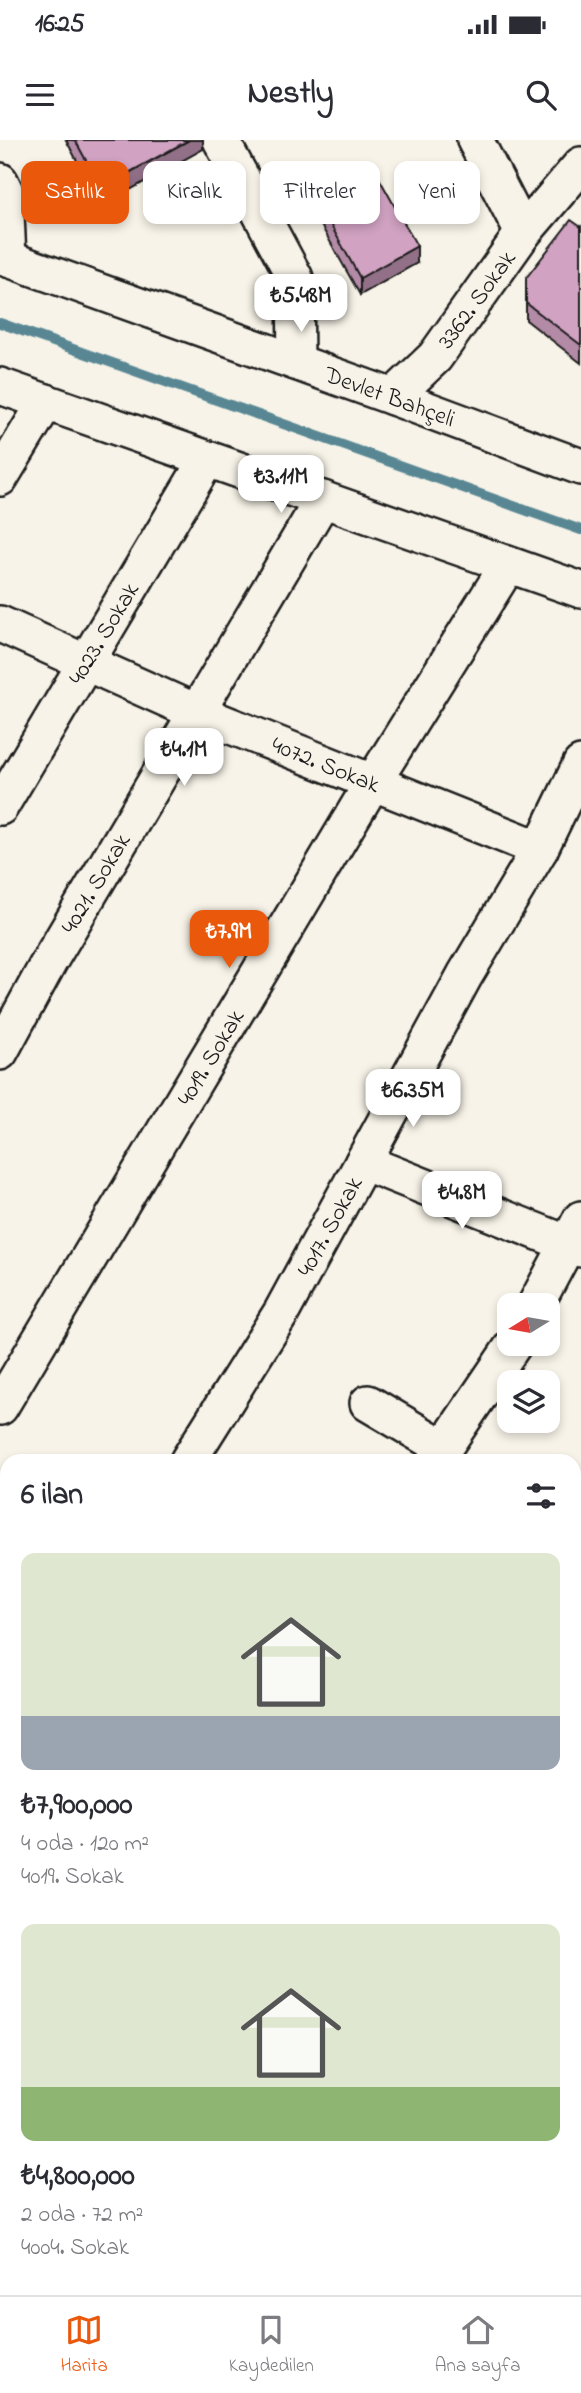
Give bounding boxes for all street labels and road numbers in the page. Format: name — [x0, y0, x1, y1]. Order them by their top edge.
street label: 3362. Sokak — [430, 244, 526, 357]
street label: Devlet Bahçeli — [318, 358, 459, 438]
street label: 4023. Sokak — [61, 576, 150, 692]
street label: 4072. Sokak — [266, 729, 385, 804]
street label: 4021. Sokak — [53, 827, 141, 941]
street label: 4019. Sokak — [170, 1003, 255, 1113]
street label: 4017. Sokak — [289, 1170, 373, 1284]

